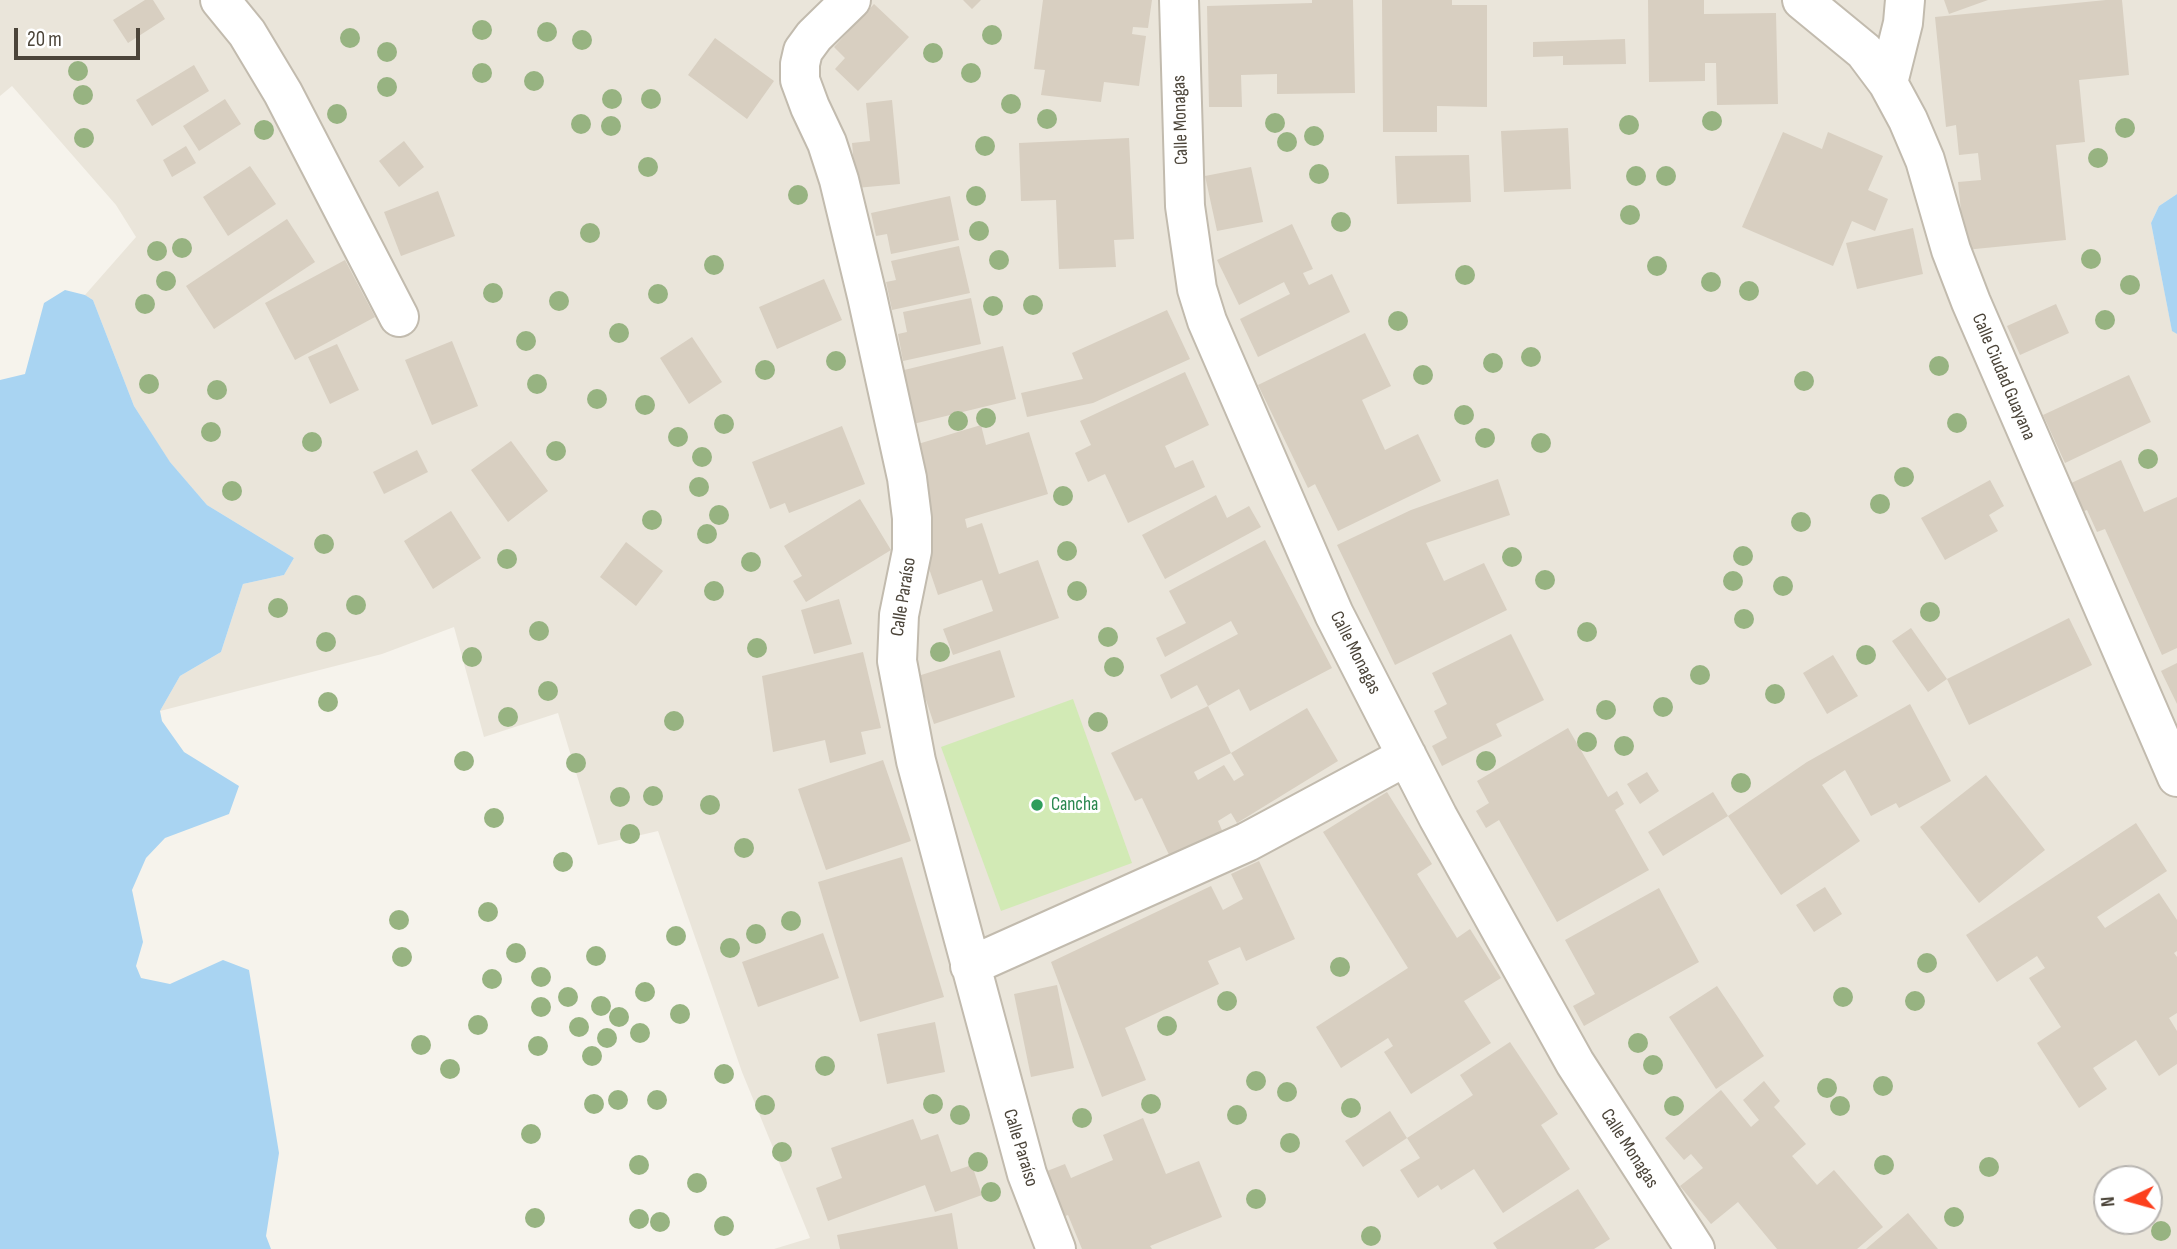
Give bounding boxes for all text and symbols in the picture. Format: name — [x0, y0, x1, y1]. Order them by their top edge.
scale bar — [18, 14, 144, 58]
text: 20 m — [27, 27, 62, 52]
street label: Calle Monagas — [1168, 75, 1194, 165]
street label: Calle Ciudad Guayana — [1966, 310, 2040, 444]
street label: Calle Paraíso — [887, 556, 921, 638]
street label: Calle Monagas — [1324, 608, 1386, 698]
place label: Cancha — [1051, 794, 1098, 816]
marker: Cancha — [1029, 797, 1045, 813]
street label: Calle Monagas — [1595, 1105, 1663, 1193]
street label: Calle Paraíso — [997, 1107, 1043, 1189]
north arrow — [2093, 1165, 2163, 1235]
text: N — [2097, 1196, 2120, 1208]

